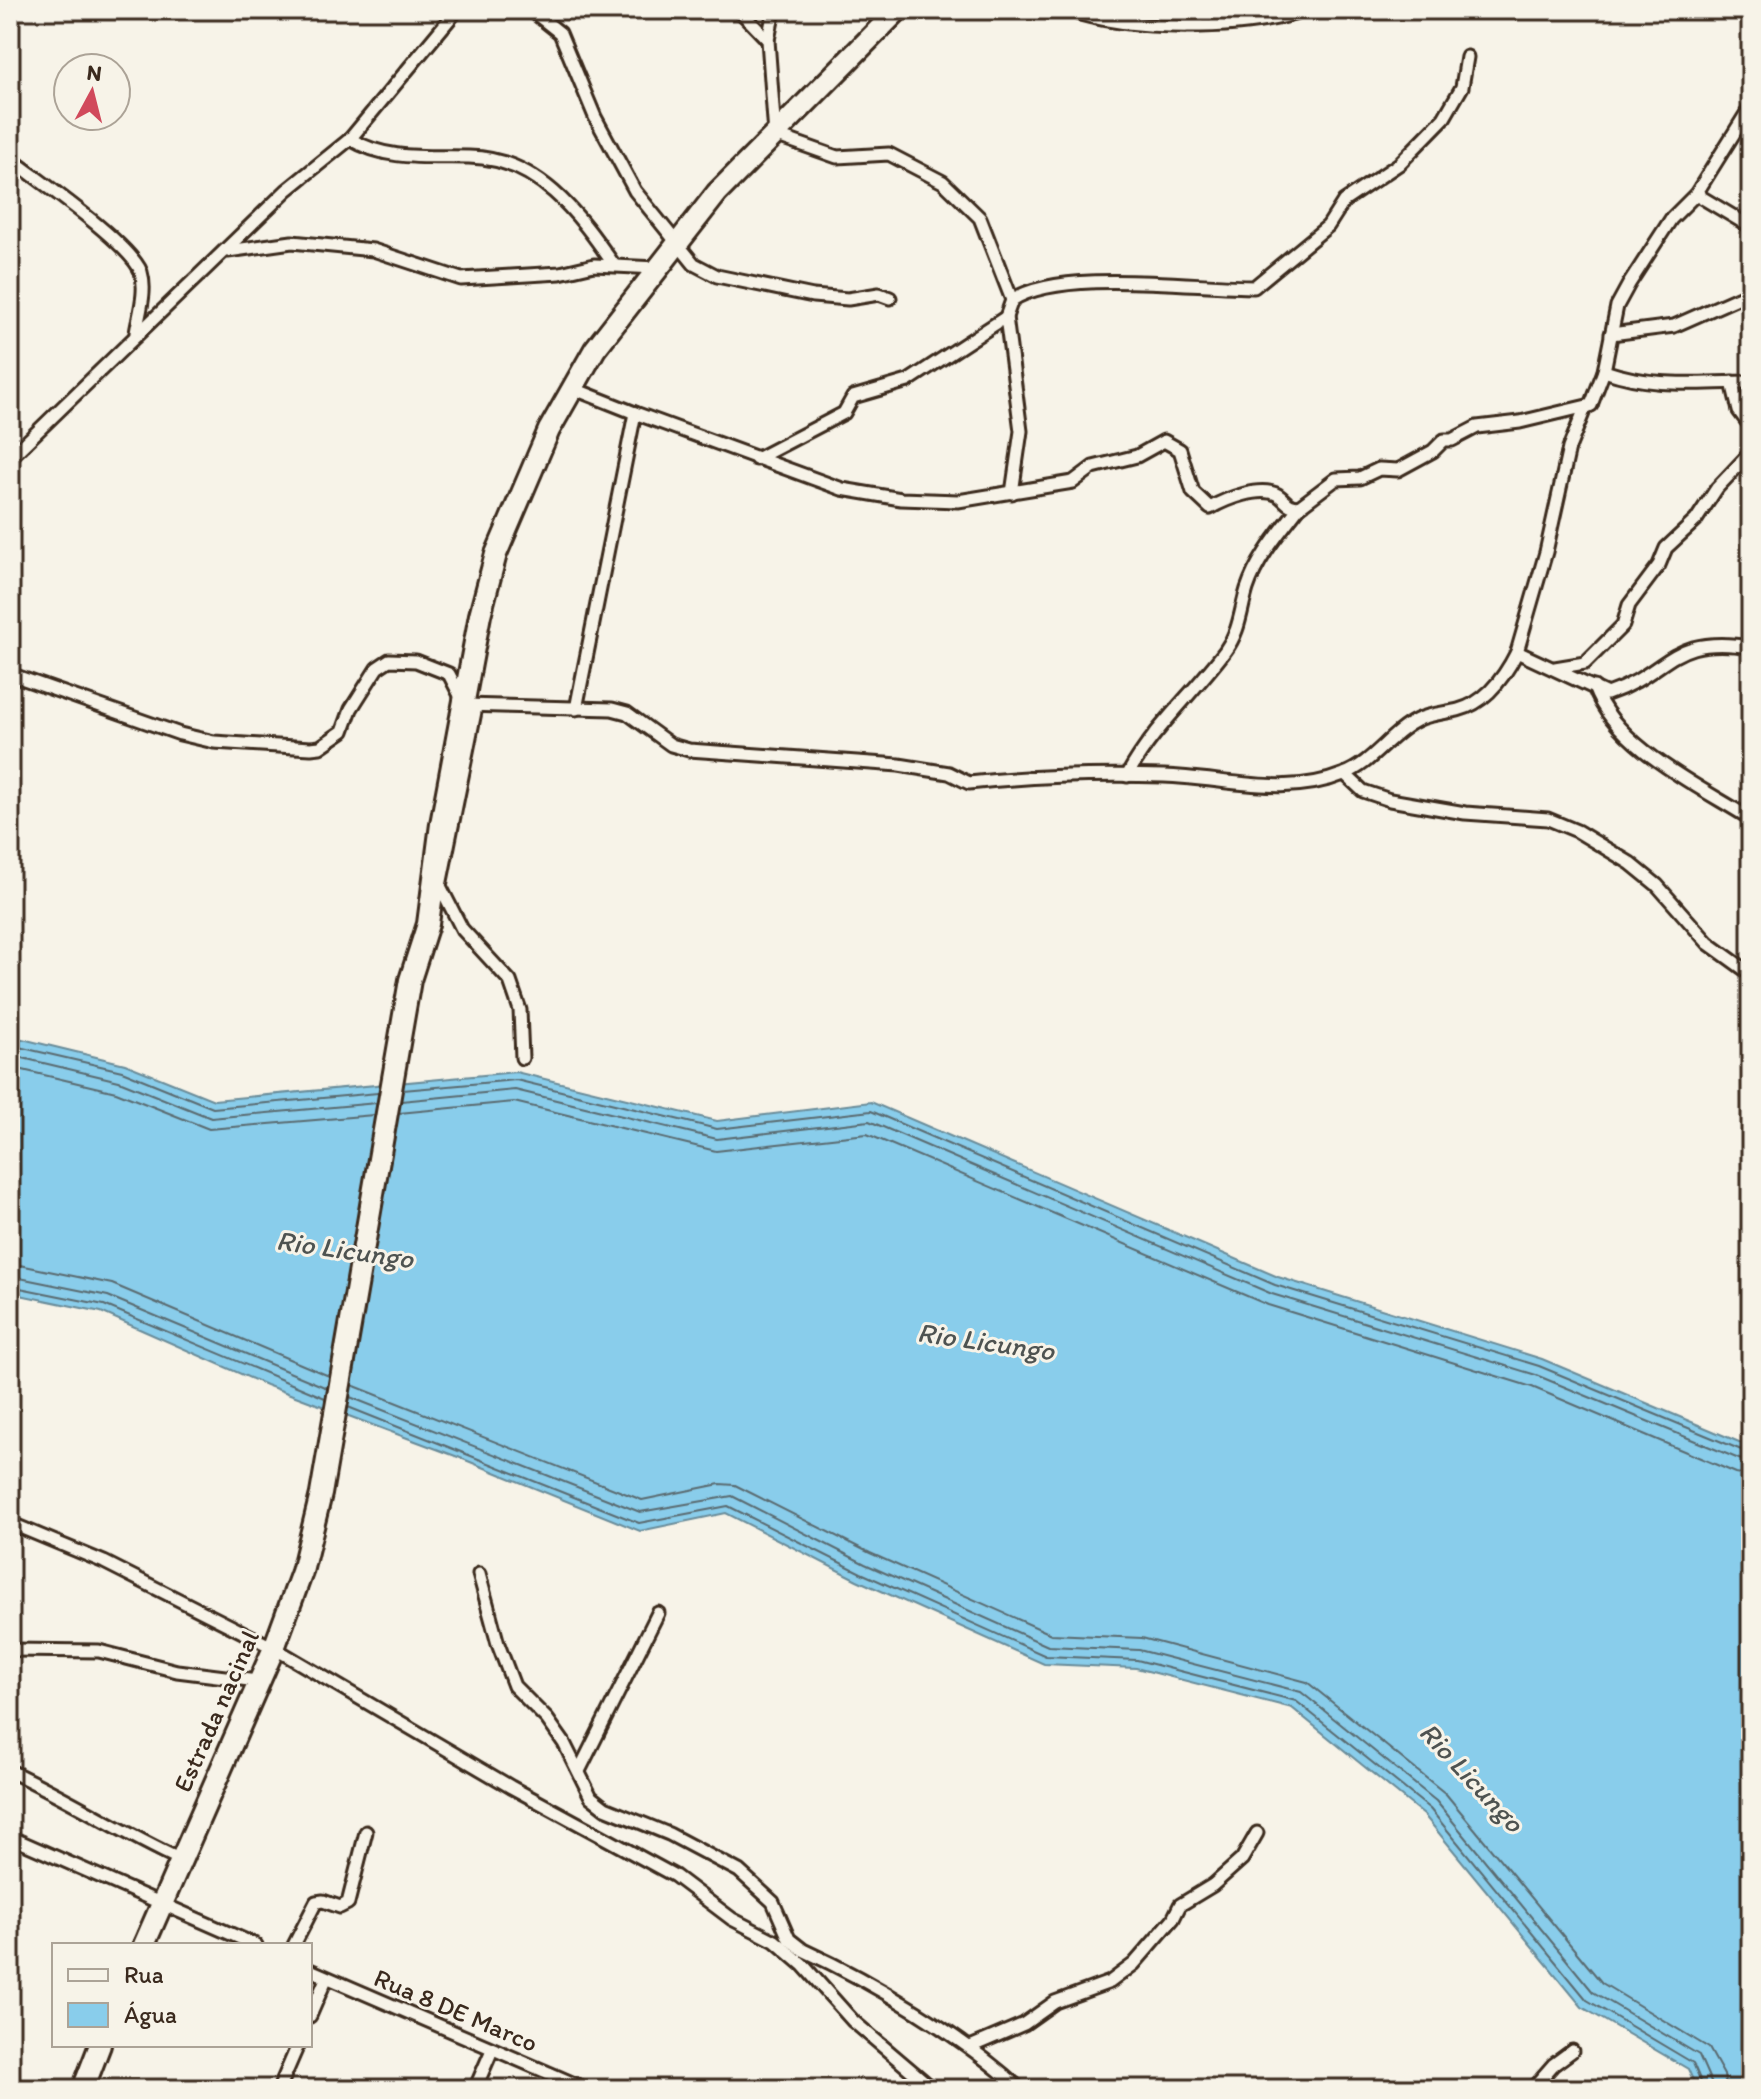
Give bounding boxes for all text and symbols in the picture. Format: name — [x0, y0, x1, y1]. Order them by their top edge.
north arrow — [52, 52, 132, 132]
text: N — [85, 58, 103, 87]
water label: Rio Licungo — [274, 1223, 416, 1276]
water label: Rio Licungo — [915, 1315, 1057, 1368]
street label: Estrada nacinal — [166, 1625, 266, 1797]
water label: Rio Licungo — [1413, 1715, 1532, 1840]
legend — [52, 1943, 312, 2047]
text: Rua — [124, 1960, 164, 1989]
street label: Rua 8 DE Marco — [369, 1961, 543, 2059]
text: Água — [124, 2000, 177, 2029]

